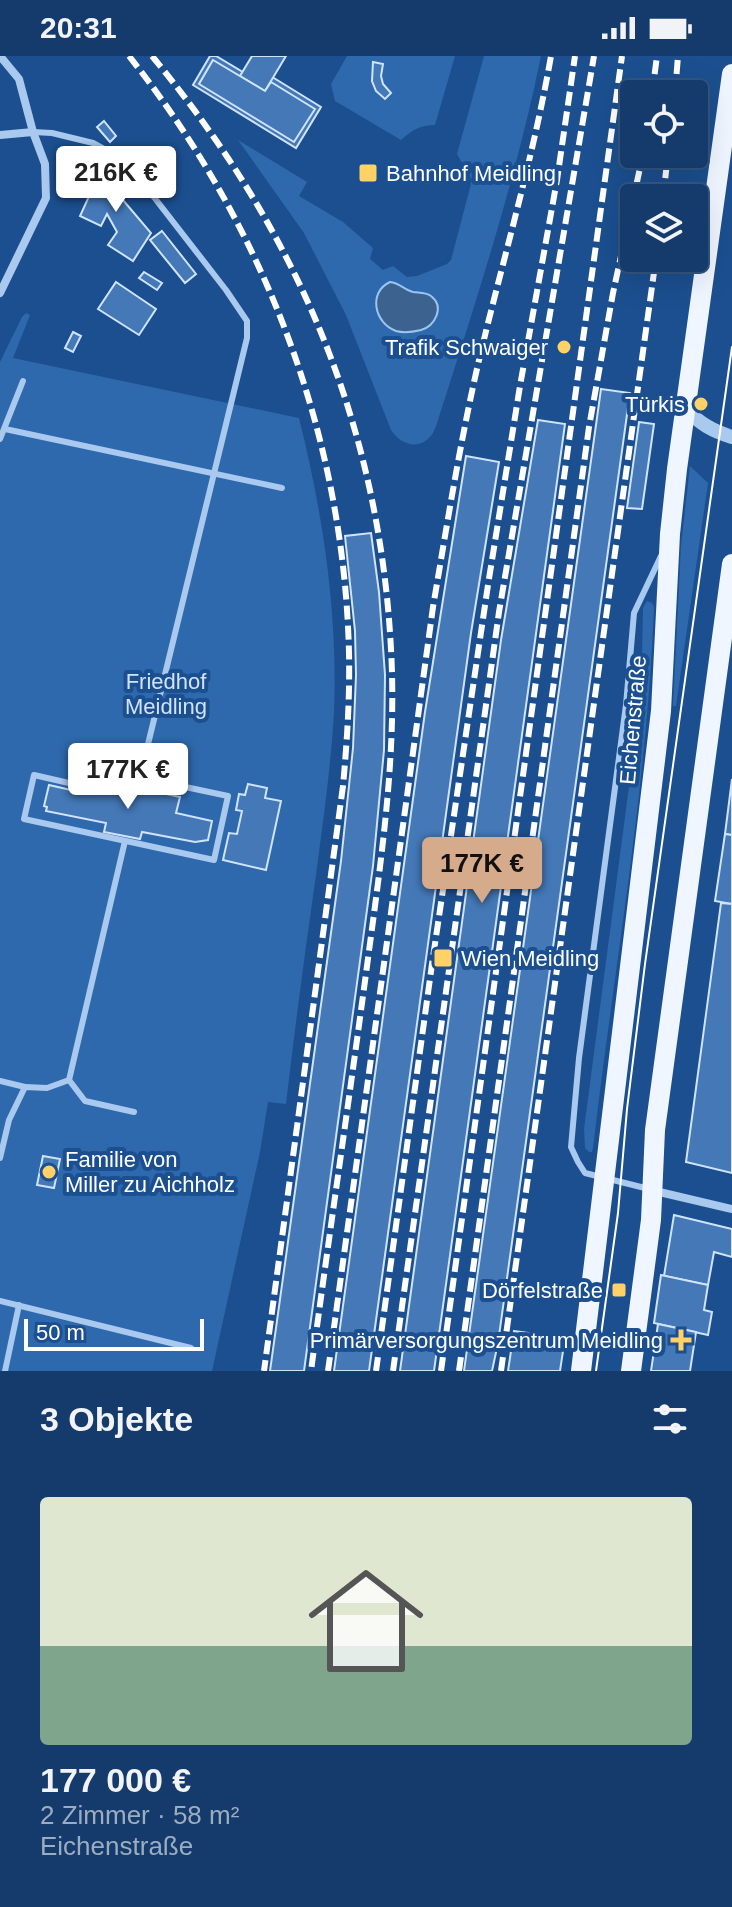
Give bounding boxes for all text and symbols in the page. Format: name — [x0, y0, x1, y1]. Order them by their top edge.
text: 20:31 — [40, 11, 117, 44]
map controls — [620, 80, 708, 272]
button: locate — [620, 80, 708, 168]
pin: 216K € — [51, 146, 181, 214]
text: 216K € — [74, 157, 158, 187]
place label: Bahnhof Meidling — [386, 161, 556, 186]
marker: Bahnhof Meidling — [357, 162, 379, 184]
button: layers — [620, 184, 708, 272]
place label: Trafik Schwaiger — [385, 335, 548, 360]
marker: Trafik Schwaiger — [555, 338, 573, 356]
place label: Türkis — [625, 392, 685, 417]
marker: Türkis — [692, 395, 710, 413]
street label: Eichenstraße — [615, 654, 651, 786]
park label: Friedhof Meidling — [125, 669, 207, 719]
pin: 177K € — [63, 743, 193, 811]
text: 177K € — [86, 754, 170, 784]
pin: 177K € — [417, 837, 547, 905]
text: 177K € — [440, 848, 524, 878]
place label: Wien Meidling — [461, 946, 599, 971]
marker: Wien Meidling — [432, 947, 454, 969]
place label: Familie von Miller zu Aichholz — [65, 1147, 235, 1197]
marker: Familie von Miller zu Aichholz — [40, 1163, 58, 1181]
place label: Dörfelstraße — [482, 1278, 603, 1303]
marker: Dörfelstraße — [610, 1281, 628, 1299]
scale bar — [24, 1315, 204, 1351]
text: 50 m — [36, 1320, 85, 1345]
place label: Primärversorgungszentrum Meidling — [310, 1328, 663, 1353]
marker: Primärversorgungszentrum Meidling — [670, 1329, 692, 1351]
icon: filters — [648, 1397, 692, 1441]
text: 3 Objekte — [40, 1400, 193, 1438]
icon: home — [294, 1549, 438, 1693]
text: 177 000 € — [40, 1761, 191, 1799]
text: 2 Zimmer · 58 m² — [40, 1800, 239, 1830]
text: Eichenstraße — [40, 1831, 193, 1861]

